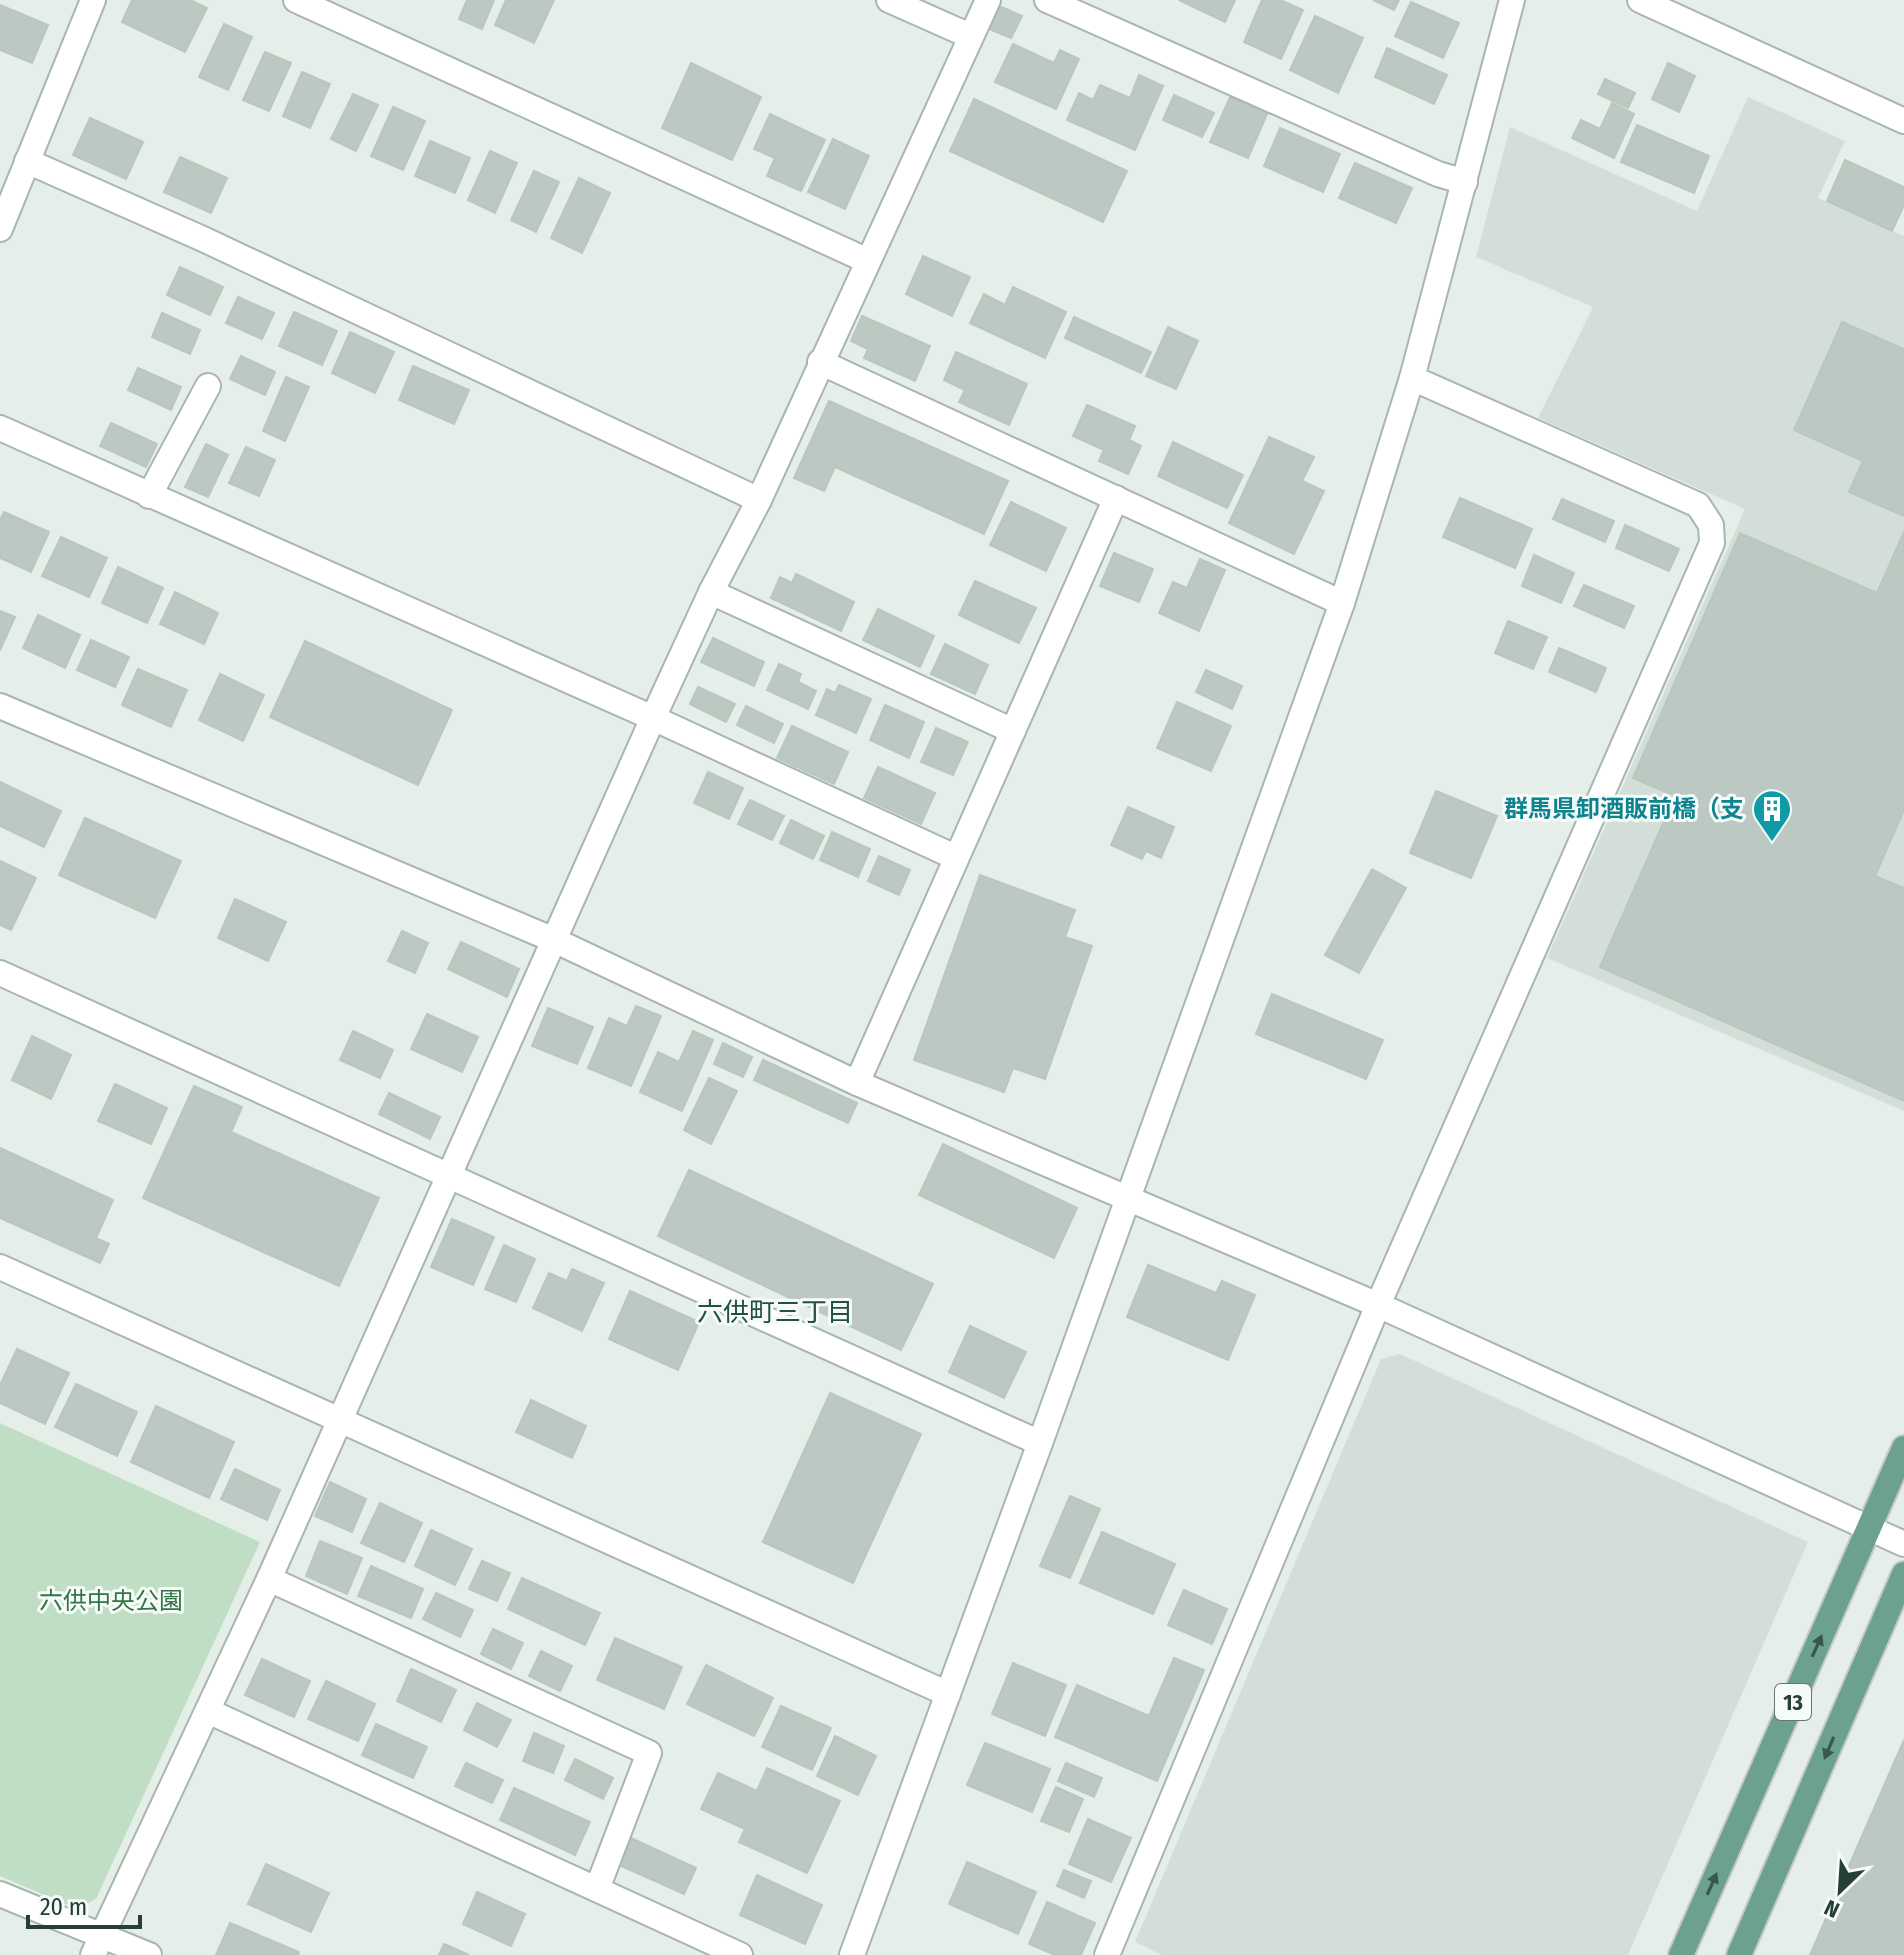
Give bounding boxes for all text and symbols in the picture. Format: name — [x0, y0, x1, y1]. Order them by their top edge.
building icon: 群馬県卸酒販前橋（支 — [1751, 788, 1793, 843]
place label: 群馬県卸酒販前橋（支 — [1504, 795, 1744, 823]
district label: 六供町三丁目 — [697, 1297, 853, 1328]
park label: 六供中央公園 — [39, 1587, 183, 1615]
one-way arrow — [1811, 1634, 1824, 1658]
road number: 13 — [1775, 1684, 1811, 1720]
one-way arrow — [1822, 1736, 1835, 1760]
north arrow — [1800, 1851, 1880, 1931]
one-way arrow — [1706, 1872, 1719, 1895]
scale bar — [28, 1879, 140, 1929]
text: 20 m — [40, 1893, 87, 1921]
text: N — [1820, 1894, 1843, 1924]

